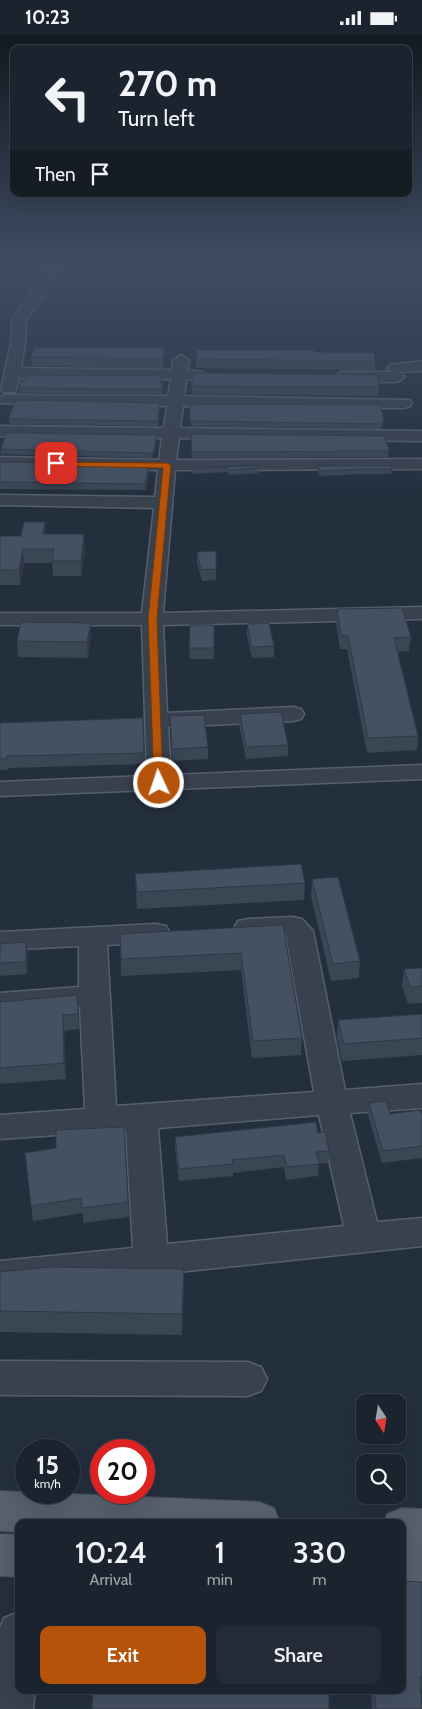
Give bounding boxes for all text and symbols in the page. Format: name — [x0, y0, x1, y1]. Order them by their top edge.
text: 10:23 — [25, 6, 70, 29]
text: 270 m — [118, 62, 217, 105]
icon: left — [35, 65, 100, 130]
text: Turn left — [118, 105, 195, 132]
icon: arrive — [86, 160, 114, 188]
text: Then — [35, 163, 76, 186]
pin — [35, 442, 77, 484]
icon: arrive — [42, 449, 70, 477]
position arrow — [132, 756, 184, 808]
north arrow — [356, 1394, 406, 1444]
map controls — [356, 1394, 406, 1504]
speed limit sign: 20 — [90, 1439, 155, 1504]
text: 15 — [36, 1450, 59, 1480]
button: search — [356, 1454, 406, 1504]
text: km/h — [34, 1476, 61, 1491]
text: 10:24 — [75, 1534, 147, 1571]
text: 1 — [215, 1534, 225, 1571]
text: 330 — [293, 1534, 346, 1571]
text: Arrival — [90, 1570, 132, 1589]
text: min — [207, 1570, 233, 1589]
text: m — [312, 1570, 327, 1589]
button: Exit — [40, 1626, 206, 1684]
button: Share — [216, 1626, 381, 1684]

